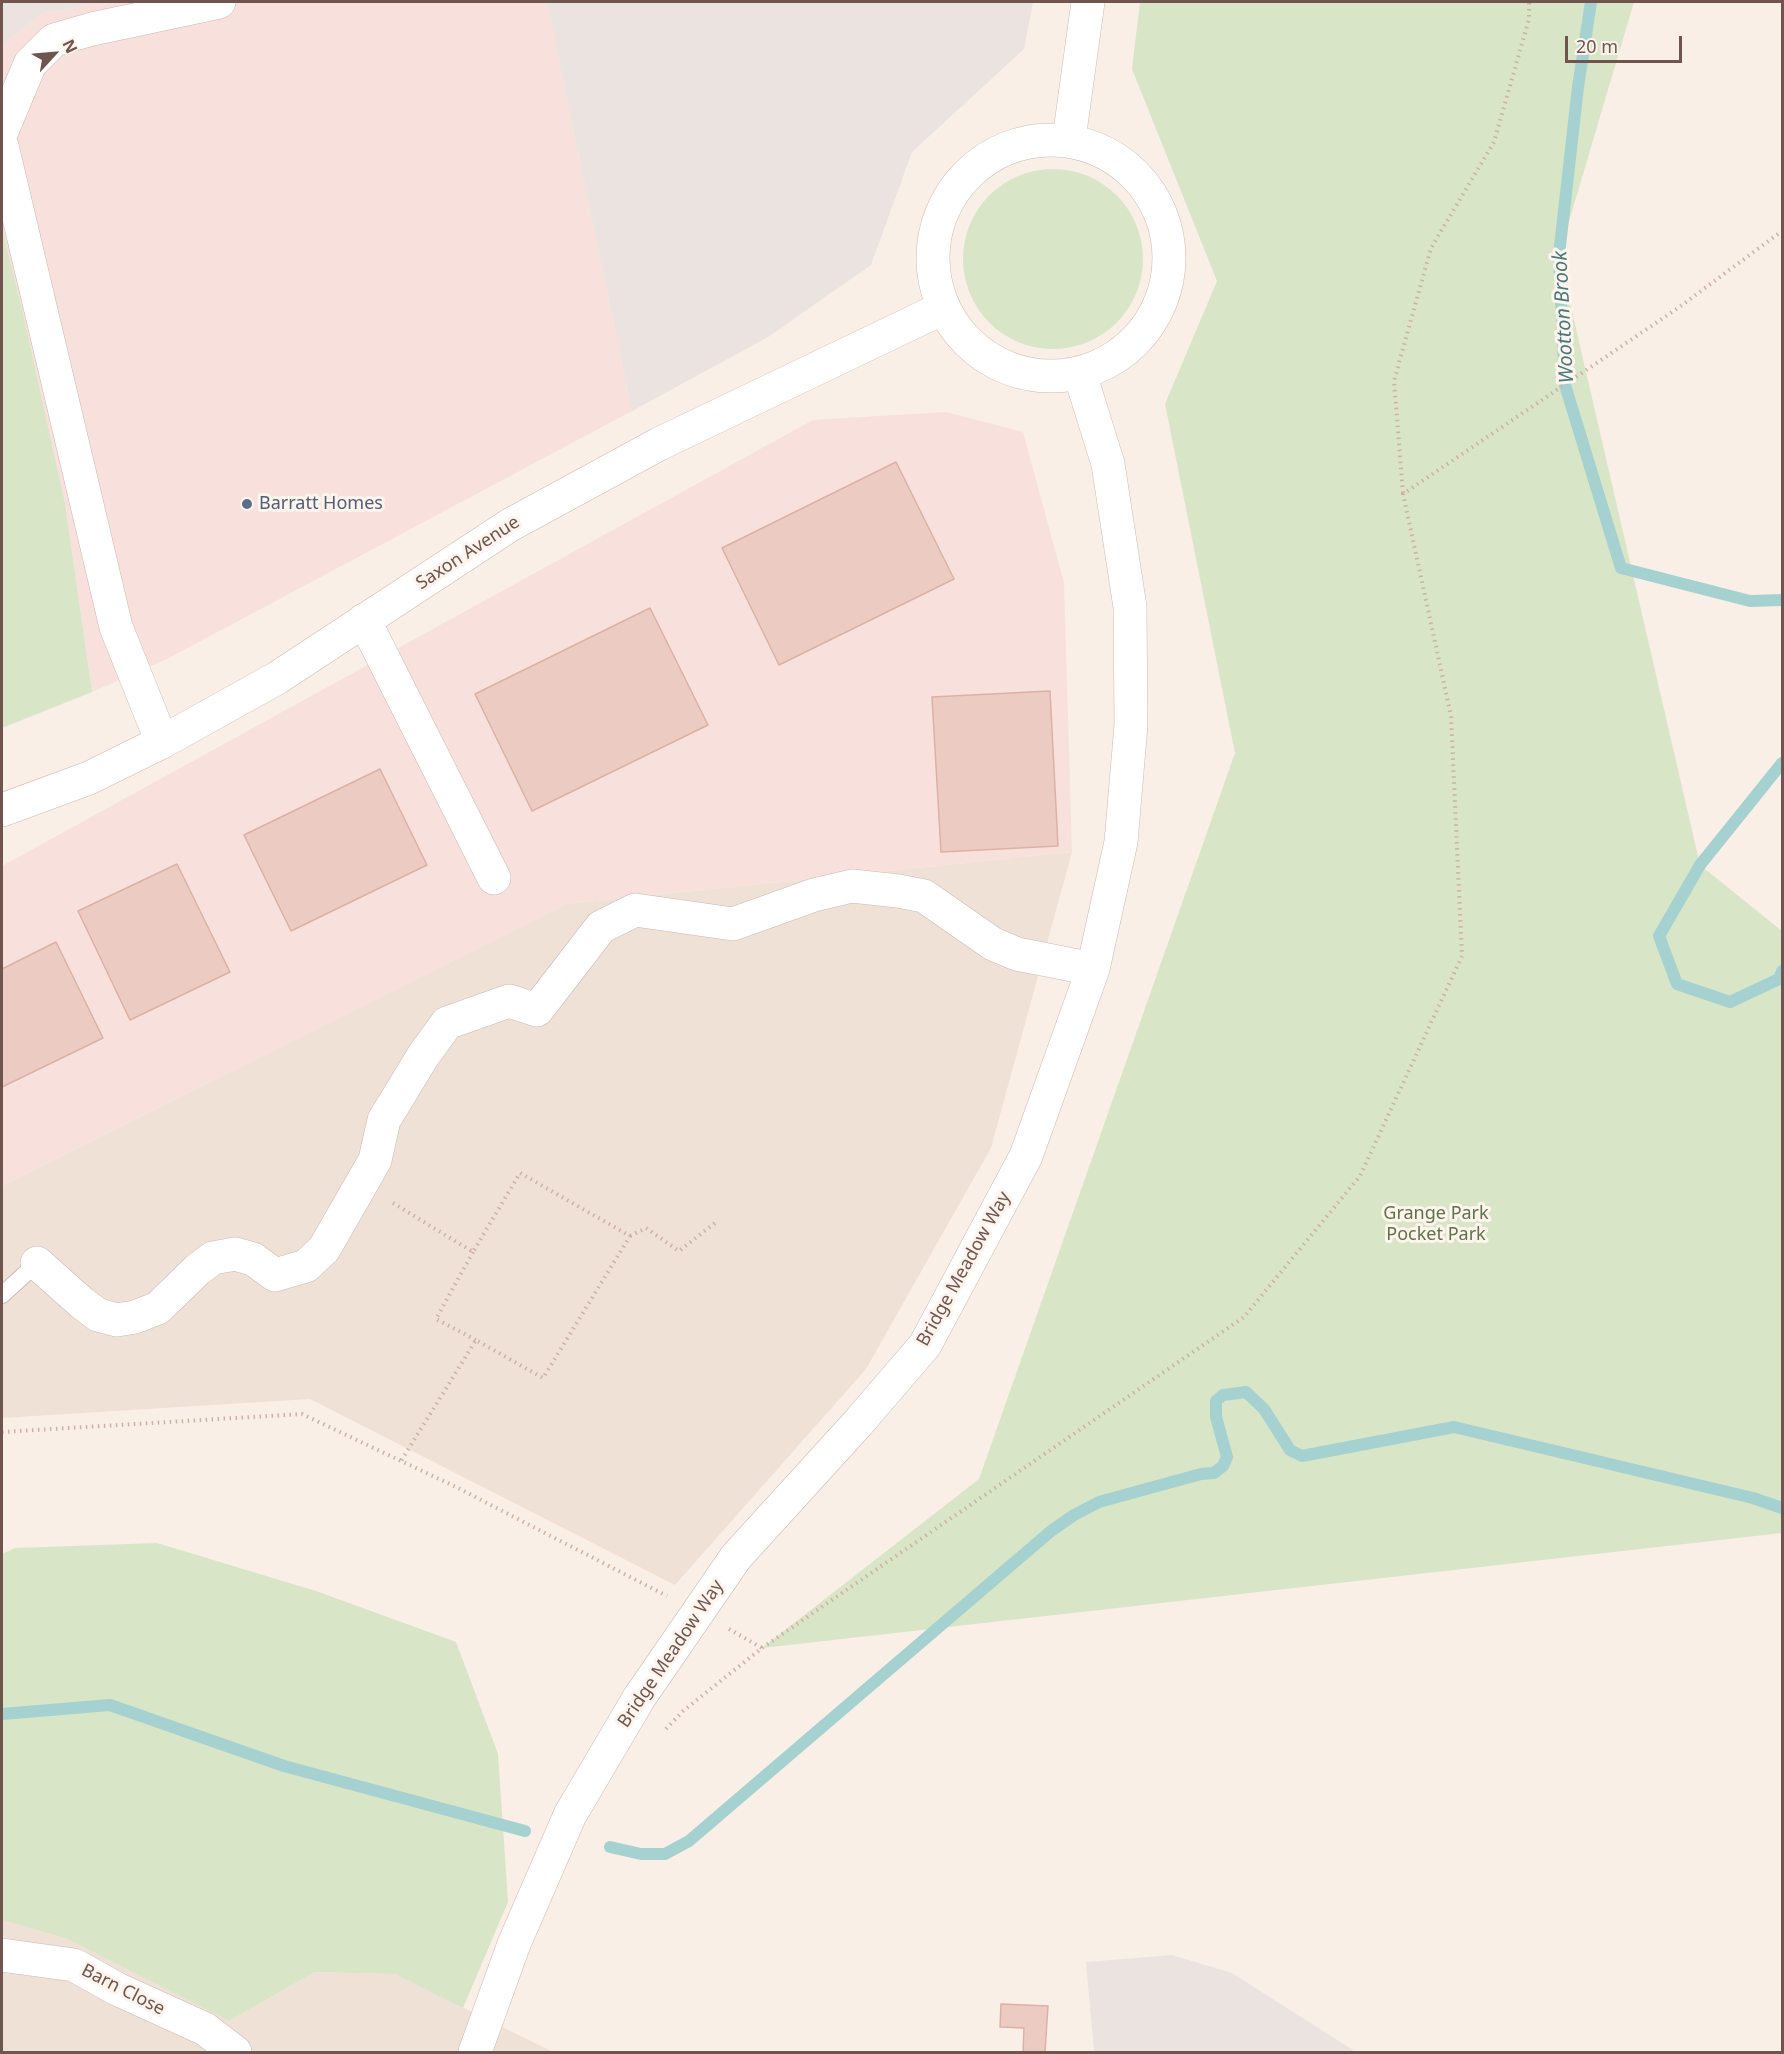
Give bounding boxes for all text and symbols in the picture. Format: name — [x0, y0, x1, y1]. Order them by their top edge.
north arrow — [24, 24, 84, 84]
scale bar — [1568, 24, 1685, 62]
text: 20 m — [1576, 34, 1618, 58]
text: N — [57, 35, 83, 57]
water label: Wootton Brook — [1549, 250, 1579, 384]
place label: Barratt Homes — [259, 493, 383, 515]
marker: Barratt Homes — [240, 497, 254, 511]
street label: Saxon Avenue — [412, 512, 524, 594]
street label: Bridge Meadow Way — [913, 1188, 1015, 1350]
park label: Grange Park Pocket Park — [1383, 1203, 1489, 1246]
street label: Bridge Meadow Way — [614, 1576, 728, 1732]
street label: Barn Close — [78, 1960, 168, 2020]

